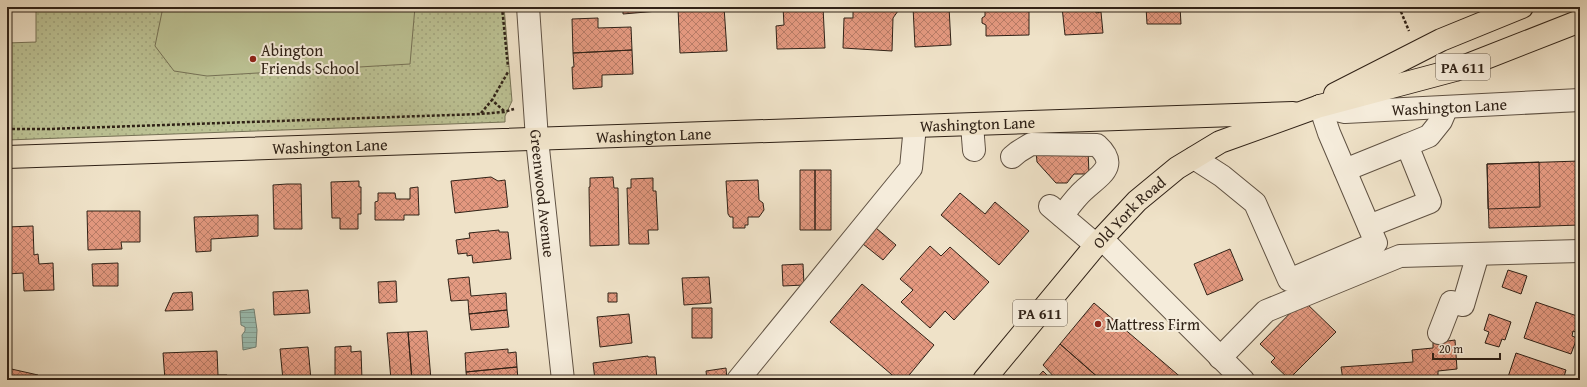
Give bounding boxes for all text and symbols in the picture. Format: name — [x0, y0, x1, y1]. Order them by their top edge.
place label: Abington Friends School — [261, 38, 360, 80]
marker: Abington Friends School — [248, 54, 258, 64]
road number: PA 611 — [1436, 54, 1490, 80]
street label: Washington Lane — [1391, 92, 1507, 122]
street label: Washington Lane — [919, 110, 1036, 138]
street label: Washington Lane — [595, 121, 712, 149]
street label: Greenwood Avenue — [524, 129, 562, 259]
street label: Washington Lane — [272, 132, 388, 160]
street label: Old York Road — [1087, 170, 1171, 254]
road number: PA 611 — [1013, 300, 1067, 326]
place label: Mattress Firm — [1106, 312, 1200, 336]
marker: Mattress Firm — [1093, 319, 1103, 329]
scale bar — [1433, 335, 1500, 361]
text: 20 m — [1439, 340, 1463, 357]

